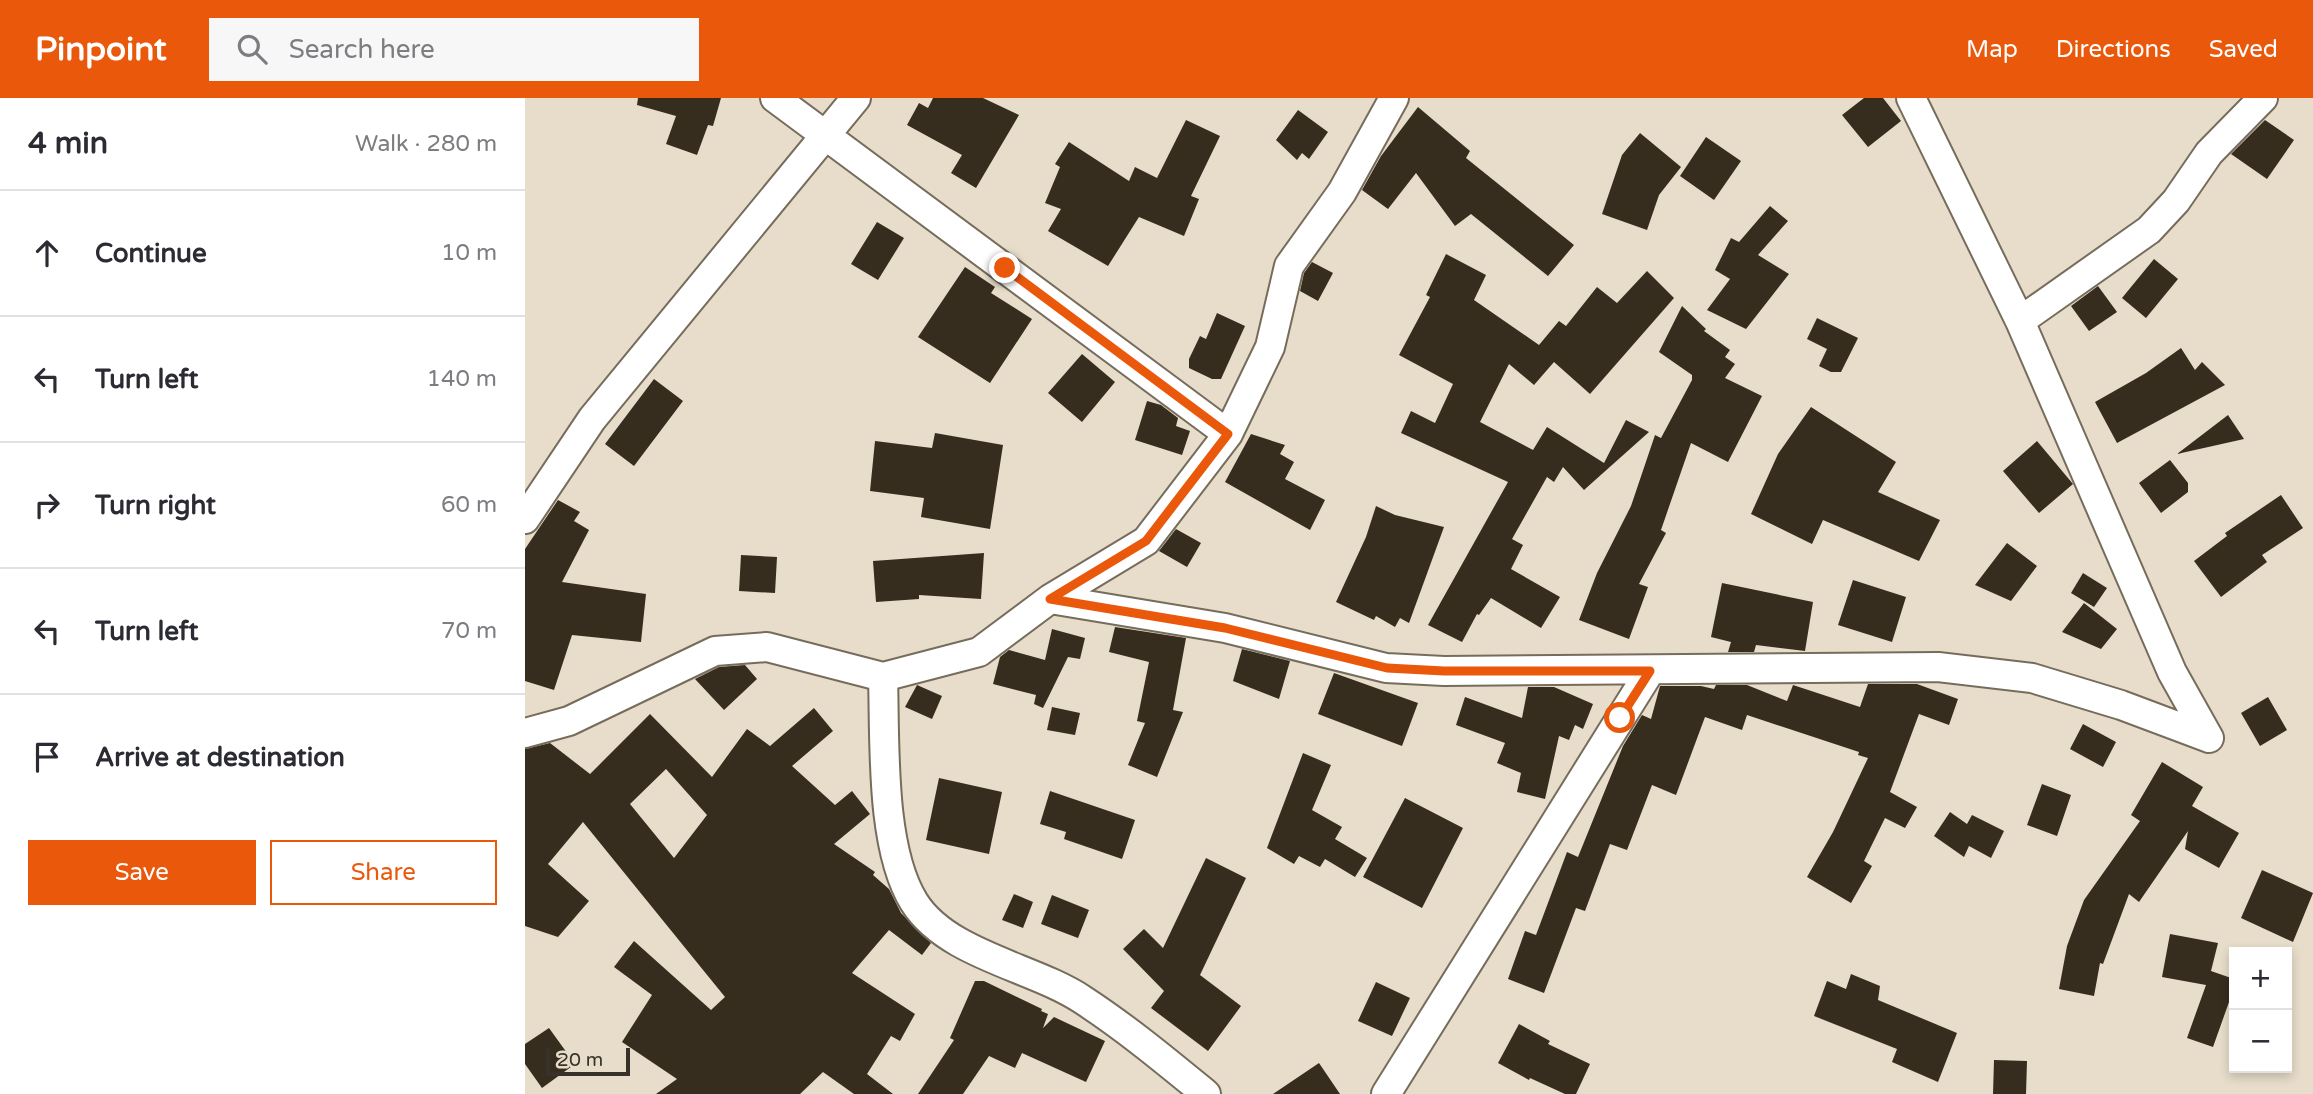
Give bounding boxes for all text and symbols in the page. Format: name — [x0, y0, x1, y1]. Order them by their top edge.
search box — [209, 18, 699, 81]
text: Pinpoint — [35, 30, 167, 69]
icon: search — [233, 30, 271, 68]
text: Search here — [289, 34, 435, 65]
text: Map — [1966, 35, 2018, 64]
text: Directions — [2056, 35, 2171, 64]
text: Saved — [2209, 35, 2278, 64]
text: 4 min — [28, 125, 108, 162]
text: Walk · 280 m — [355, 130, 497, 158]
icon: ahead — [28, 234, 66, 272]
text: Continue — [95, 238, 207, 269]
text: 10 m — [441, 239, 497, 267]
route end — [989, 252, 1020, 283]
icon: left — [28, 360, 66, 398]
text: Turn left — [95, 364, 198, 395]
text: 140 m — [427, 365, 497, 393]
icon: right — [28, 486, 66, 524]
text: Turn right — [95, 490, 216, 521]
text: 60 m — [441, 491, 497, 519]
icon: left — [28, 612, 66, 650]
text: Turn left — [95, 616, 198, 647]
text: 70 m — [441, 617, 497, 645]
route start — [1604, 702, 1635, 733]
icon: arrive — [28, 738, 66, 776]
text: Arrive at destination — [95, 742, 345, 773]
button: Save — [28, 840, 256, 905]
button: Share — [270, 840, 497, 905]
map controls — [2229, 947, 2292, 1073]
button: + — [2229, 947, 2292, 1010]
button: − — [2229, 1010, 2292, 1073]
scale bar — [546, 1045, 630, 1077]
text: 20 m — [557, 1049, 603, 1071]

